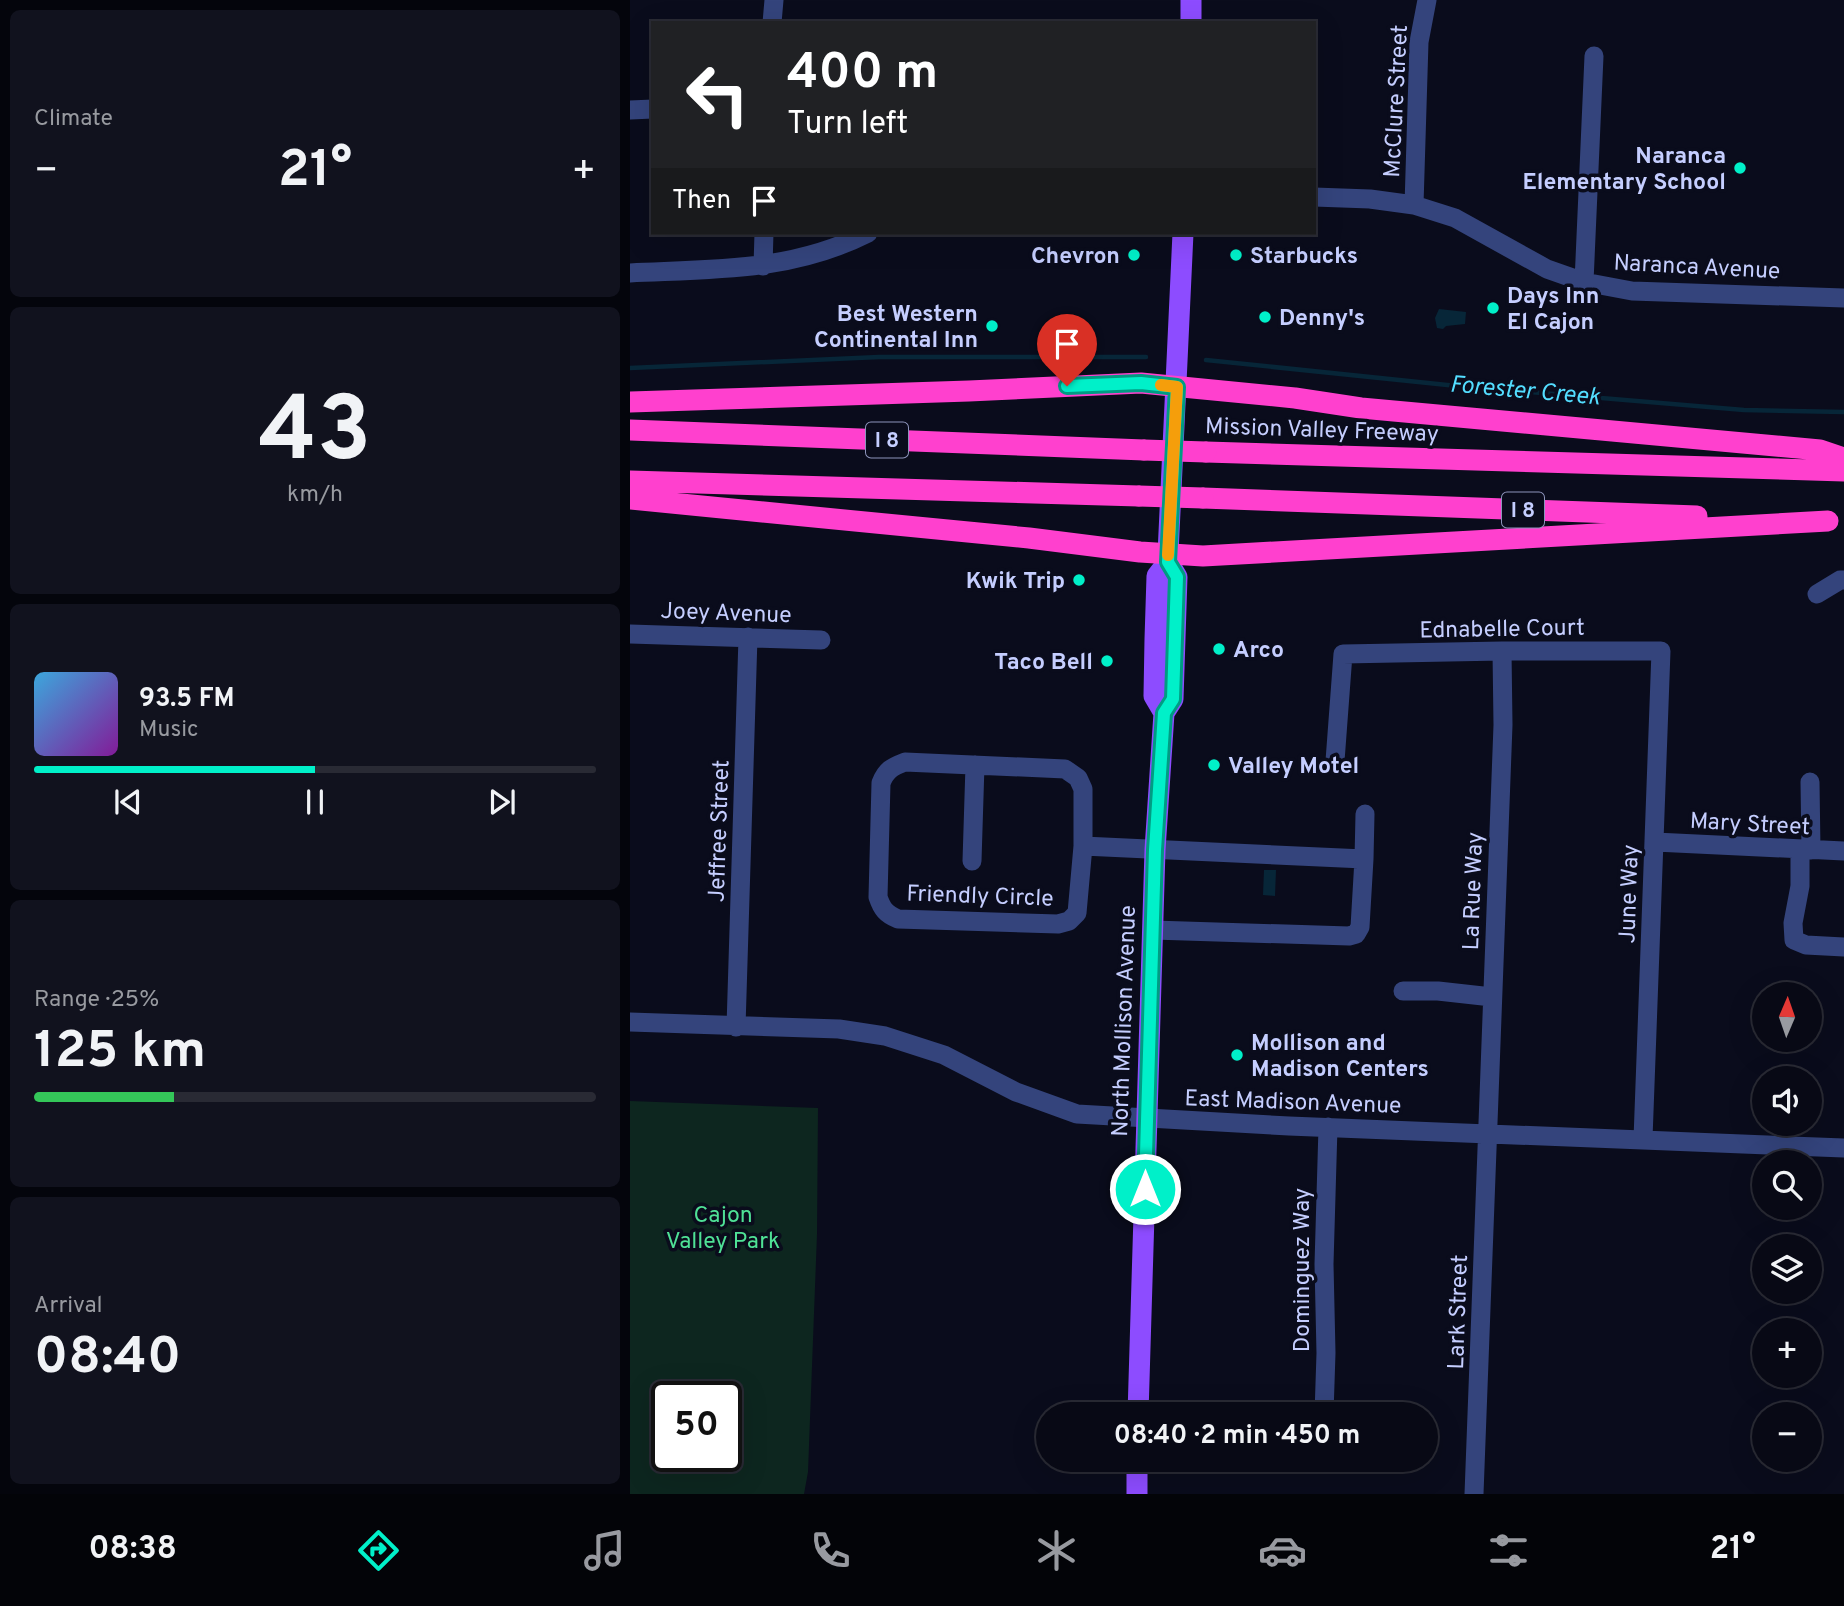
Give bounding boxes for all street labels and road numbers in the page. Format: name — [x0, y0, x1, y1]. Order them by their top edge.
street label: McClure Street — [1379, 24, 1416, 178]
street label: Naranca Avenue — [1613, 250, 1781, 287]
street label: Mission Valley Freeway — [1205, 413, 1439, 450]
road number: I 8 — [866, 422, 908, 458]
road number: I 8 — [1502, 492, 1544, 528]
street label: Joey Avenue — [660, 598, 792, 631]
street label: Ednabelle Court — [1419, 615, 1585, 646]
street label: Jeffree Street — [704, 759, 737, 903]
street label: Mary Street — [1689, 808, 1811, 843]
street label: La Rue Way — [1458, 831, 1491, 951]
street label: June Way — [1614, 844, 1647, 944]
street label: Friendly Circle — [906, 880, 1054, 915]
street label: North Mollison Avenue — [1107, 905, 1144, 1137]
street label: East Madison Avenue — [1184, 1085, 1402, 1122]
street label: Dominguez Way — [1289, 1188, 1318, 1352]
street label: Lark Street — [1443, 1254, 1476, 1370]

